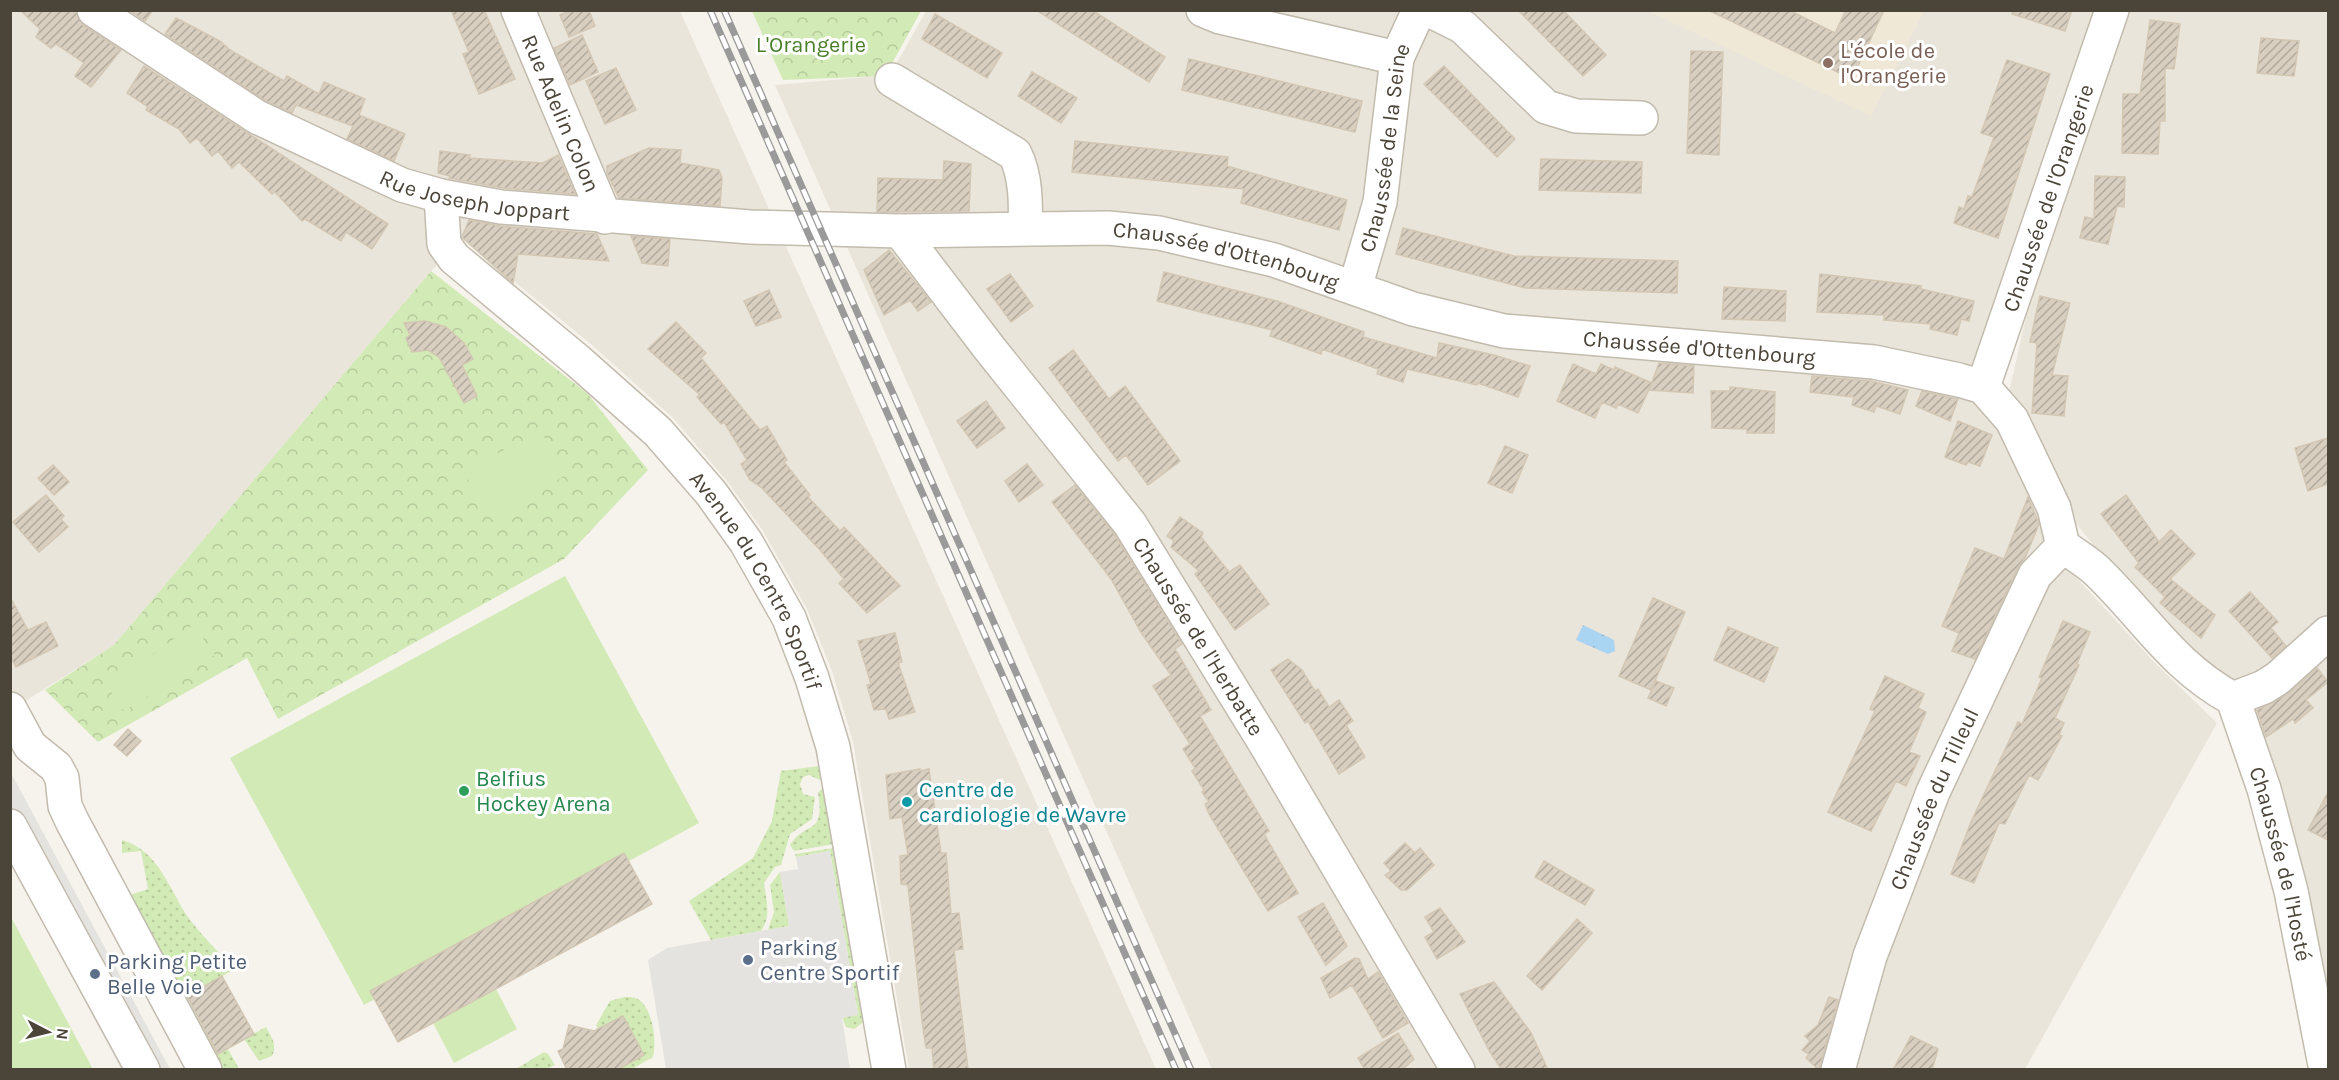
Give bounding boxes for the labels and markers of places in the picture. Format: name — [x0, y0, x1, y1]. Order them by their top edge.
place label: L'école de l'Orangerie — [1840, 38, 1946, 89]
marker: L'école de l'Orangerie — [1821, 56, 1835, 70]
place label: Belfius Hockey Arena — [476, 766, 611, 817]
place label: Centre de cardiologie de Wavre — [919, 777, 1127, 828]
marker: Belfius Hockey Arena — [457, 784, 471, 798]
marker: Centre de cardiologie de Wavre — [900, 795, 914, 809]
place label: Parking Centre Sportif — [760, 935, 900, 986]
place label: Parking Petite Belle Voie — [107, 949, 247, 1000]
marker: Parking Centre Sportif — [741, 953, 755, 967]
marker: Parking Petite Belle Voie — [88, 967, 102, 981]

